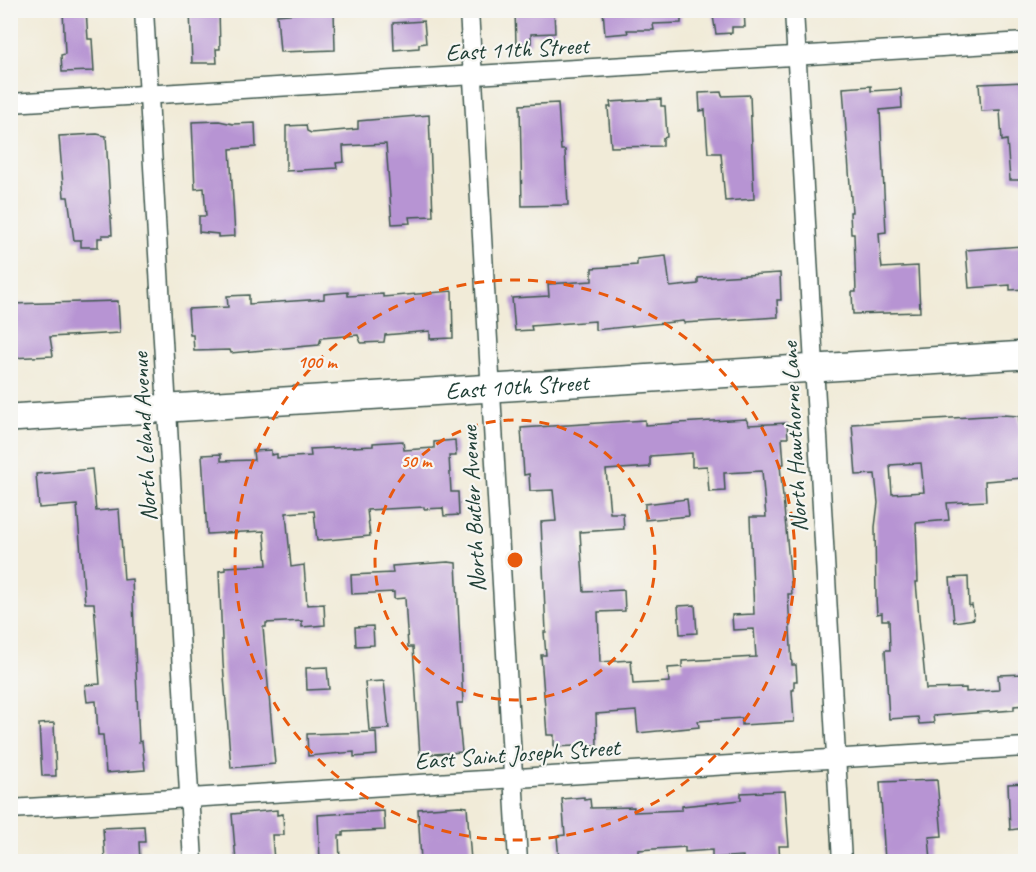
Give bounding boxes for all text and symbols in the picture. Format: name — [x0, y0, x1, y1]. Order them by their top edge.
street label: East 11th Street — [445, 30, 591, 68]
street label: North Hawthorne Lane — [774, 339, 814, 533]
street label: North Leland Avenue — [124, 350, 163, 522]
text: 100 m — [298, 351, 338, 373]
street label: East 10th Street — [445, 367, 592, 406]
street label: North Butler Avenue — [454, 423, 492, 593]
text: 50 m — [401, 450, 433, 472]
centre of rings — [505, 550, 525, 570]
street label: East Saint Joseph Street — [414, 732, 622, 776]

